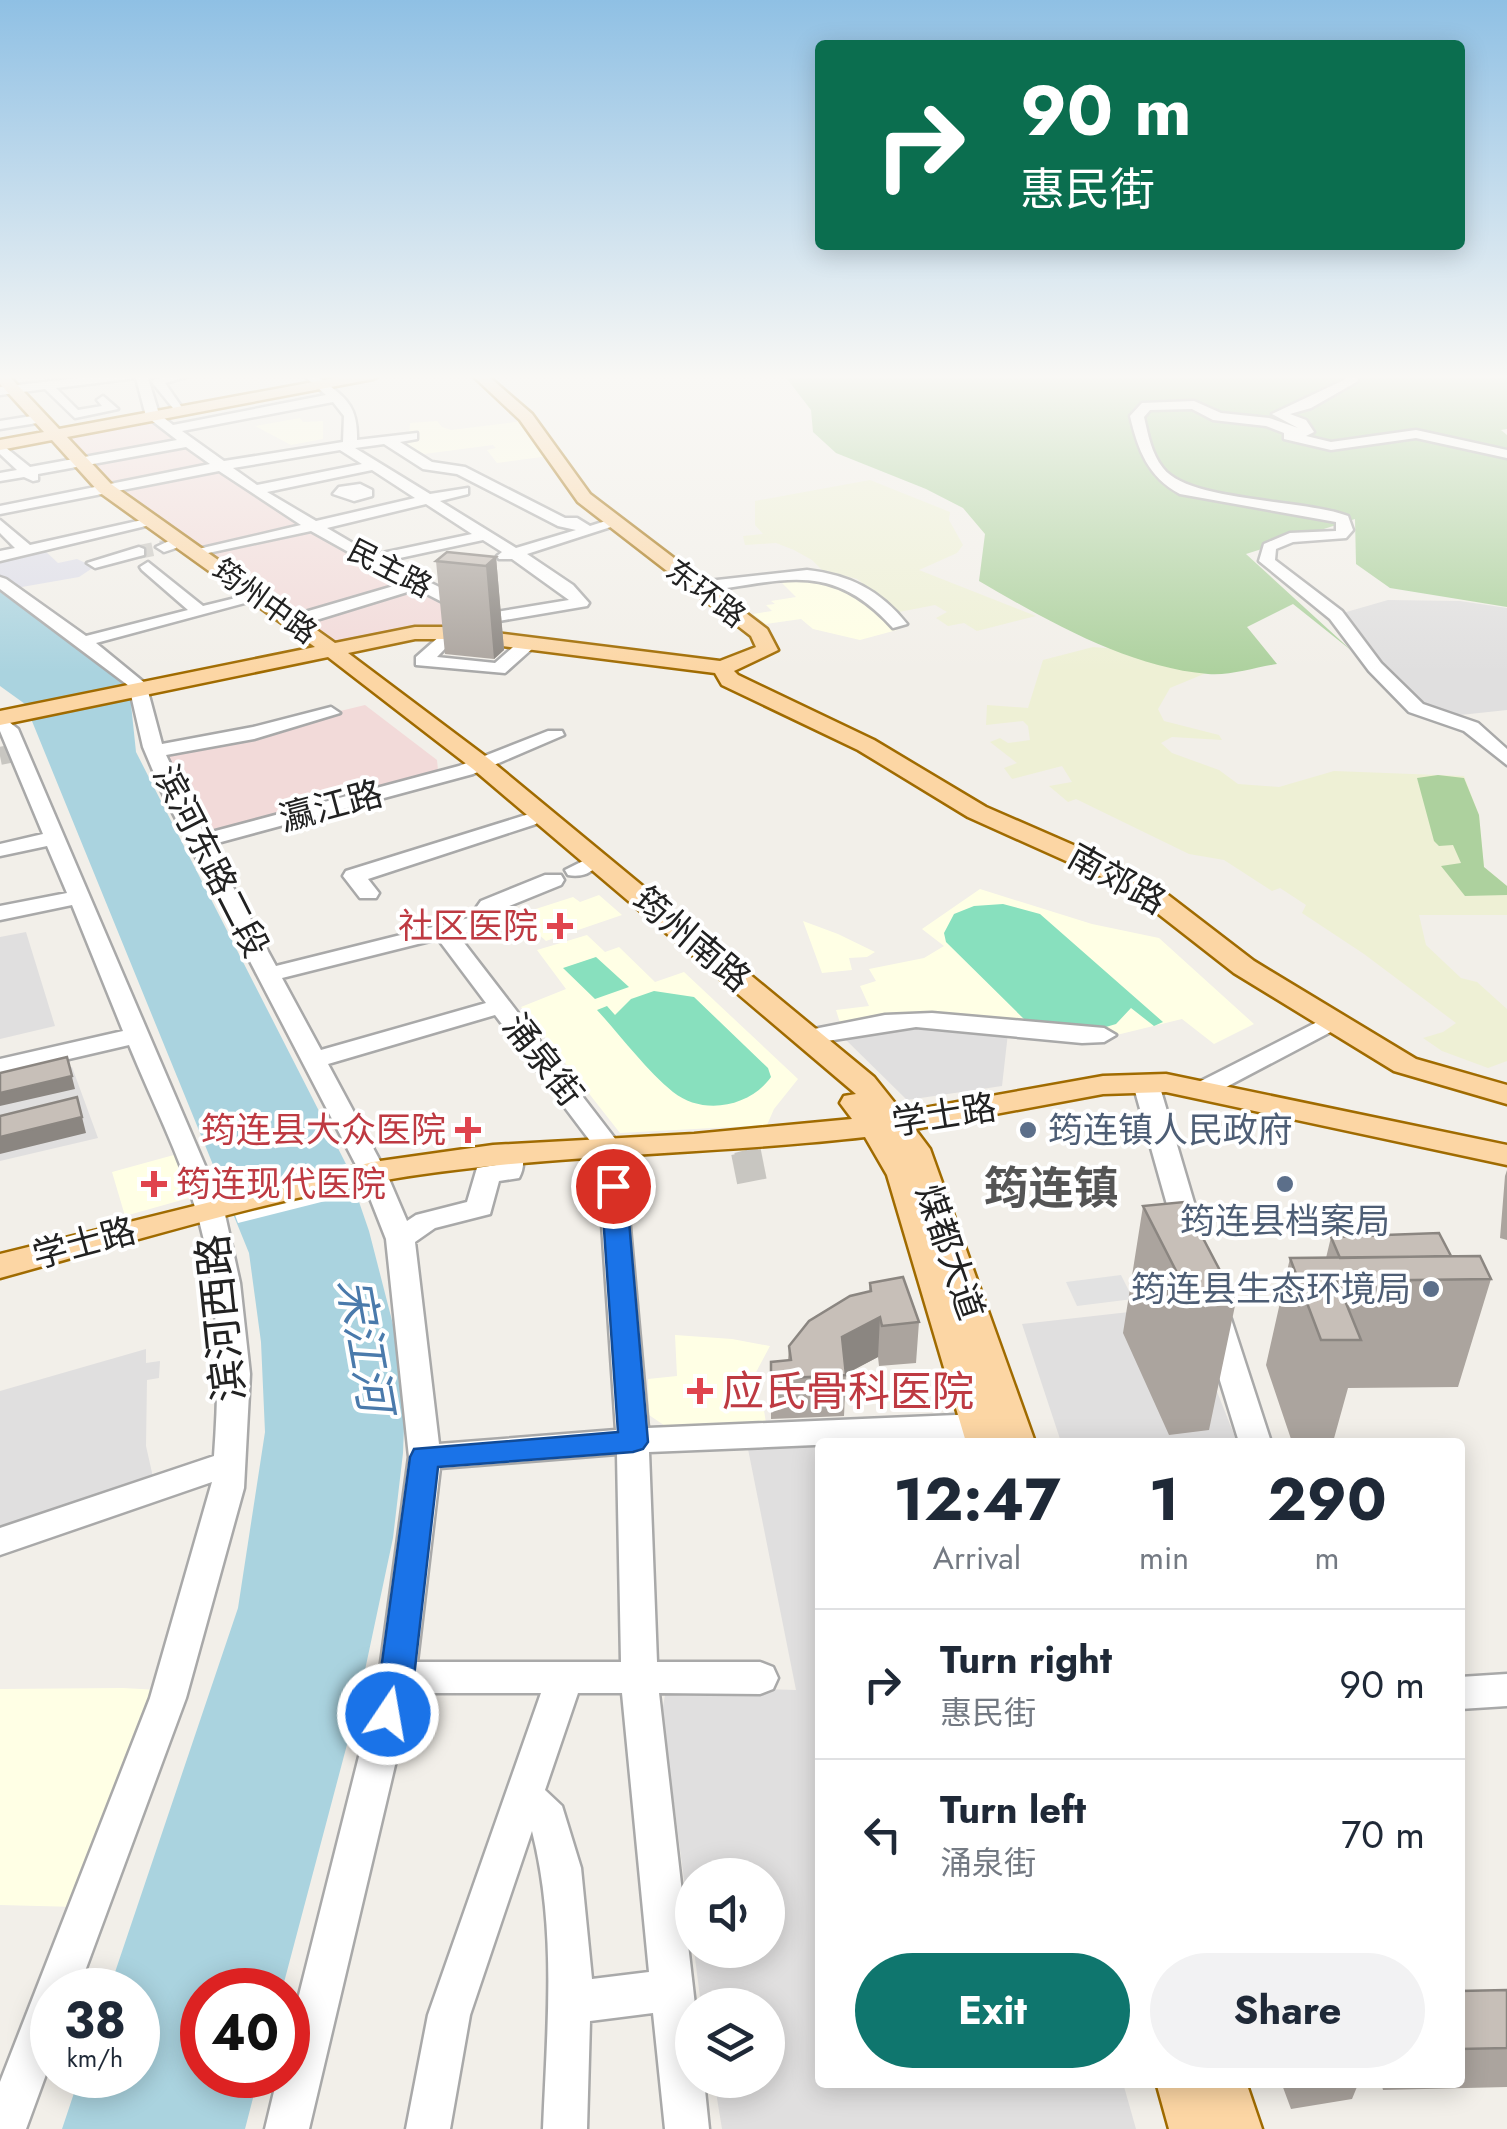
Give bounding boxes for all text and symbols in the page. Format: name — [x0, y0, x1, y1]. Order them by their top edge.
text: 90 m — [1020, 60, 1192, 161]
icon: right — [855, 80, 985, 210]
text: 惠民街 — [1020, 157, 1155, 222]
street label: 民主路 — [340, 528, 440, 608]
street label: 筠州中路 — [204, 548, 326, 654]
street label: 东环路 — [657, 549, 755, 637]
street label: 滨河东路二段 — [141, 756, 281, 966]
street label: 瀛江路 — [274, 768, 388, 844]
street label: 南郊路 — [1059, 832, 1175, 926]
street label: 筠州南路 — [622, 875, 762, 1003]
place label: 社区医院 — [398, 901, 538, 951]
marker: 社区医院 — [547, 913, 573, 939]
street label: 涌泉街 — [491, 1003, 595, 1117]
street label: 学士路 — [888, 1082, 1000, 1148]
place label: 筠连县大众医院 — [201, 1105, 446, 1155]
place label: 筠连镇人民政府 — [1048, 1105, 1293, 1155]
marker: 筠连县大众医院 — [455, 1117, 481, 1143]
marker: 筠连镇人民政府 — [1017, 1119, 1039, 1141]
pin — [571, 1144, 656, 1229]
district label: 筠连镇 — [983, 1156, 1119, 1221]
place label: 筠连现代医院 — [176, 1159, 386, 1209]
icon: arrive — [586, 1159, 641, 1214]
marker: 筠连现代医院 — [141, 1171, 167, 1197]
marker: 筠连县档案局 — [1274, 1173, 1296, 1195]
street label: 煤都大道 — [904, 1178, 996, 1326]
place label: 筠连县档案局 — [1180, 1196, 1390, 1246]
street label: 学士路 — [27, 1205, 141, 1281]
street label: 滨河西路 — [182, 1231, 260, 1405]
place label: 筠连县生态环境局 — [1131, 1264, 1411, 1314]
water label: 宋江河 — [321, 1273, 410, 1425]
marker: 筠连县生态环境局 — [1420, 1278, 1442, 1300]
place label: 应氏骨科医院 — [722, 1361, 974, 1422]
marker: 应氏骨科医院 — [687, 1378, 713, 1404]
text: 12:47 — [893, 1456, 1061, 1543]
text: 1 — [1149, 1456, 1179, 1543]
text: 290 — [1267, 1456, 1387, 1543]
text: Arrival — [933, 1535, 1021, 1581]
text: min — [1139, 1535, 1189, 1581]
text: m — [1315, 1535, 1340, 1581]
text: Turn right — [940, 1632, 1112, 1687]
icon: right — [855, 1657, 910, 1712]
text: 90 m — [1339, 1657, 1425, 1712]
position arrow — [336, 1662, 440, 1766]
text: 惠民街 — [940, 1690, 1036, 1736]
text: Turn left — [940, 1782, 1086, 1837]
icon: left — [855, 1807, 910, 1862]
text: 70 m — [1341, 1807, 1425, 1862]
text: 涌泉街 — [940, 1840, 1036, 1886]
map controls — [675, 1858, 785, 2098]
button: sound — [675, 1858, 785, 1968]
button: Exit — [855, 1953, 1130, 2068]
button: Share — [1150, 1953, 1425, 2068]
speed limit sign: 40 — [180, 1968, 310, 2098]
text: 38 — [64, 1984, 126, 2057]
button: layers — [675, 1988, 785, 2098]
text: km/h — [67, 2040, 123, 2076]

